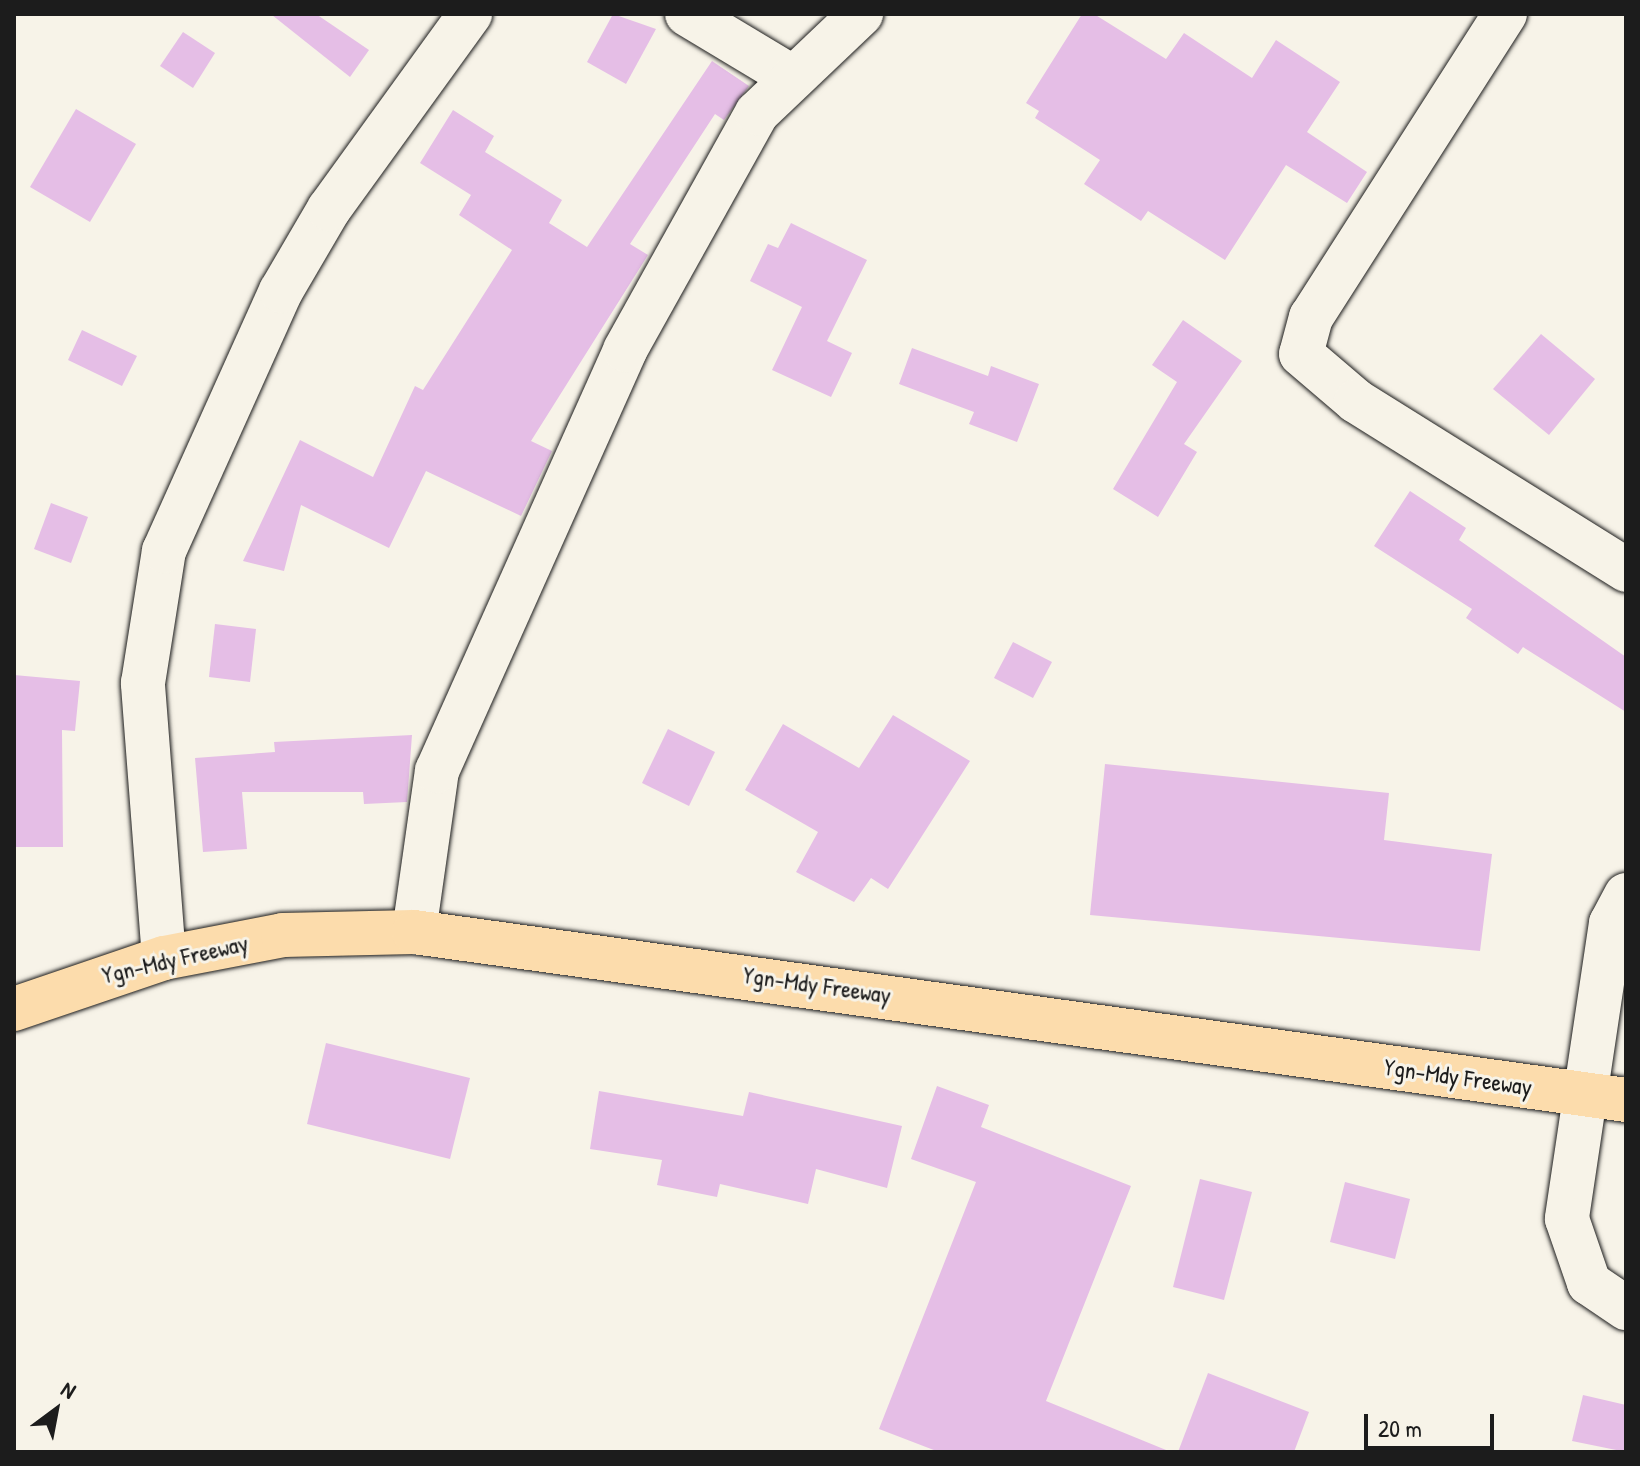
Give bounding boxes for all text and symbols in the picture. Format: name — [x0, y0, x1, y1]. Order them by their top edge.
street label: Ygn-Mdy Freeway — [99, 928, 251, 990]
street label: Ygn-Mdy Freeway — [741, 960, 893, 1010]
street label: Ygn-Mdy Freeway — [1382, 1052, 1534, 1102]
north arrow — [16, 1370, 96, 1450]
text: N — [56, 1374, 82, 1405]
scale bar — [1368, 1398, 1498, 1448]
text: 20 m — [1378, 1412, 1422, 1444]

